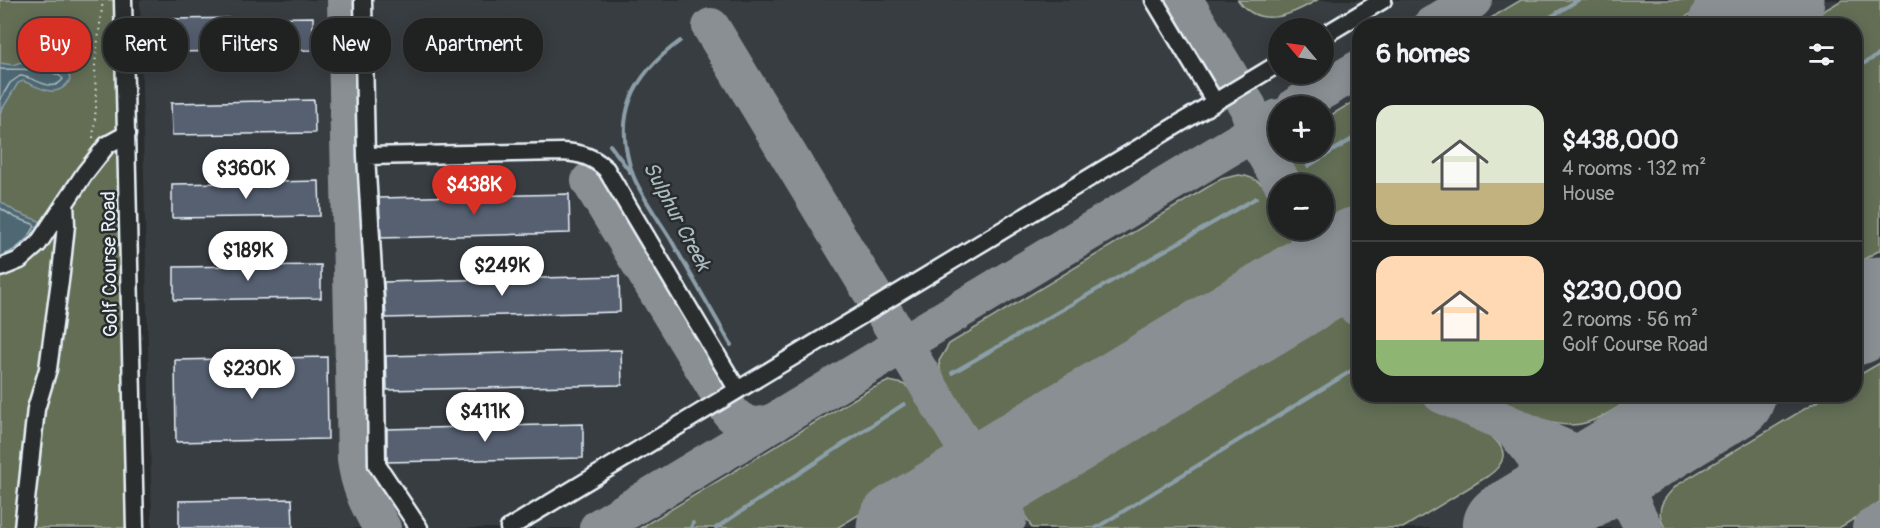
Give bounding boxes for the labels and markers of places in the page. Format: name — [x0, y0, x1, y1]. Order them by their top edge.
pin: $360K — [204, 149, 288, 200]
pin: $438K — [432, 165, 516, 216]
pin: $189K — [206, 231, 290, 282]
pin: $249K — [460, 246, 544, 297]
pin: $230K — [210, 349, 294, 400]
pin: $411K — [443, 392, 527, 443]

